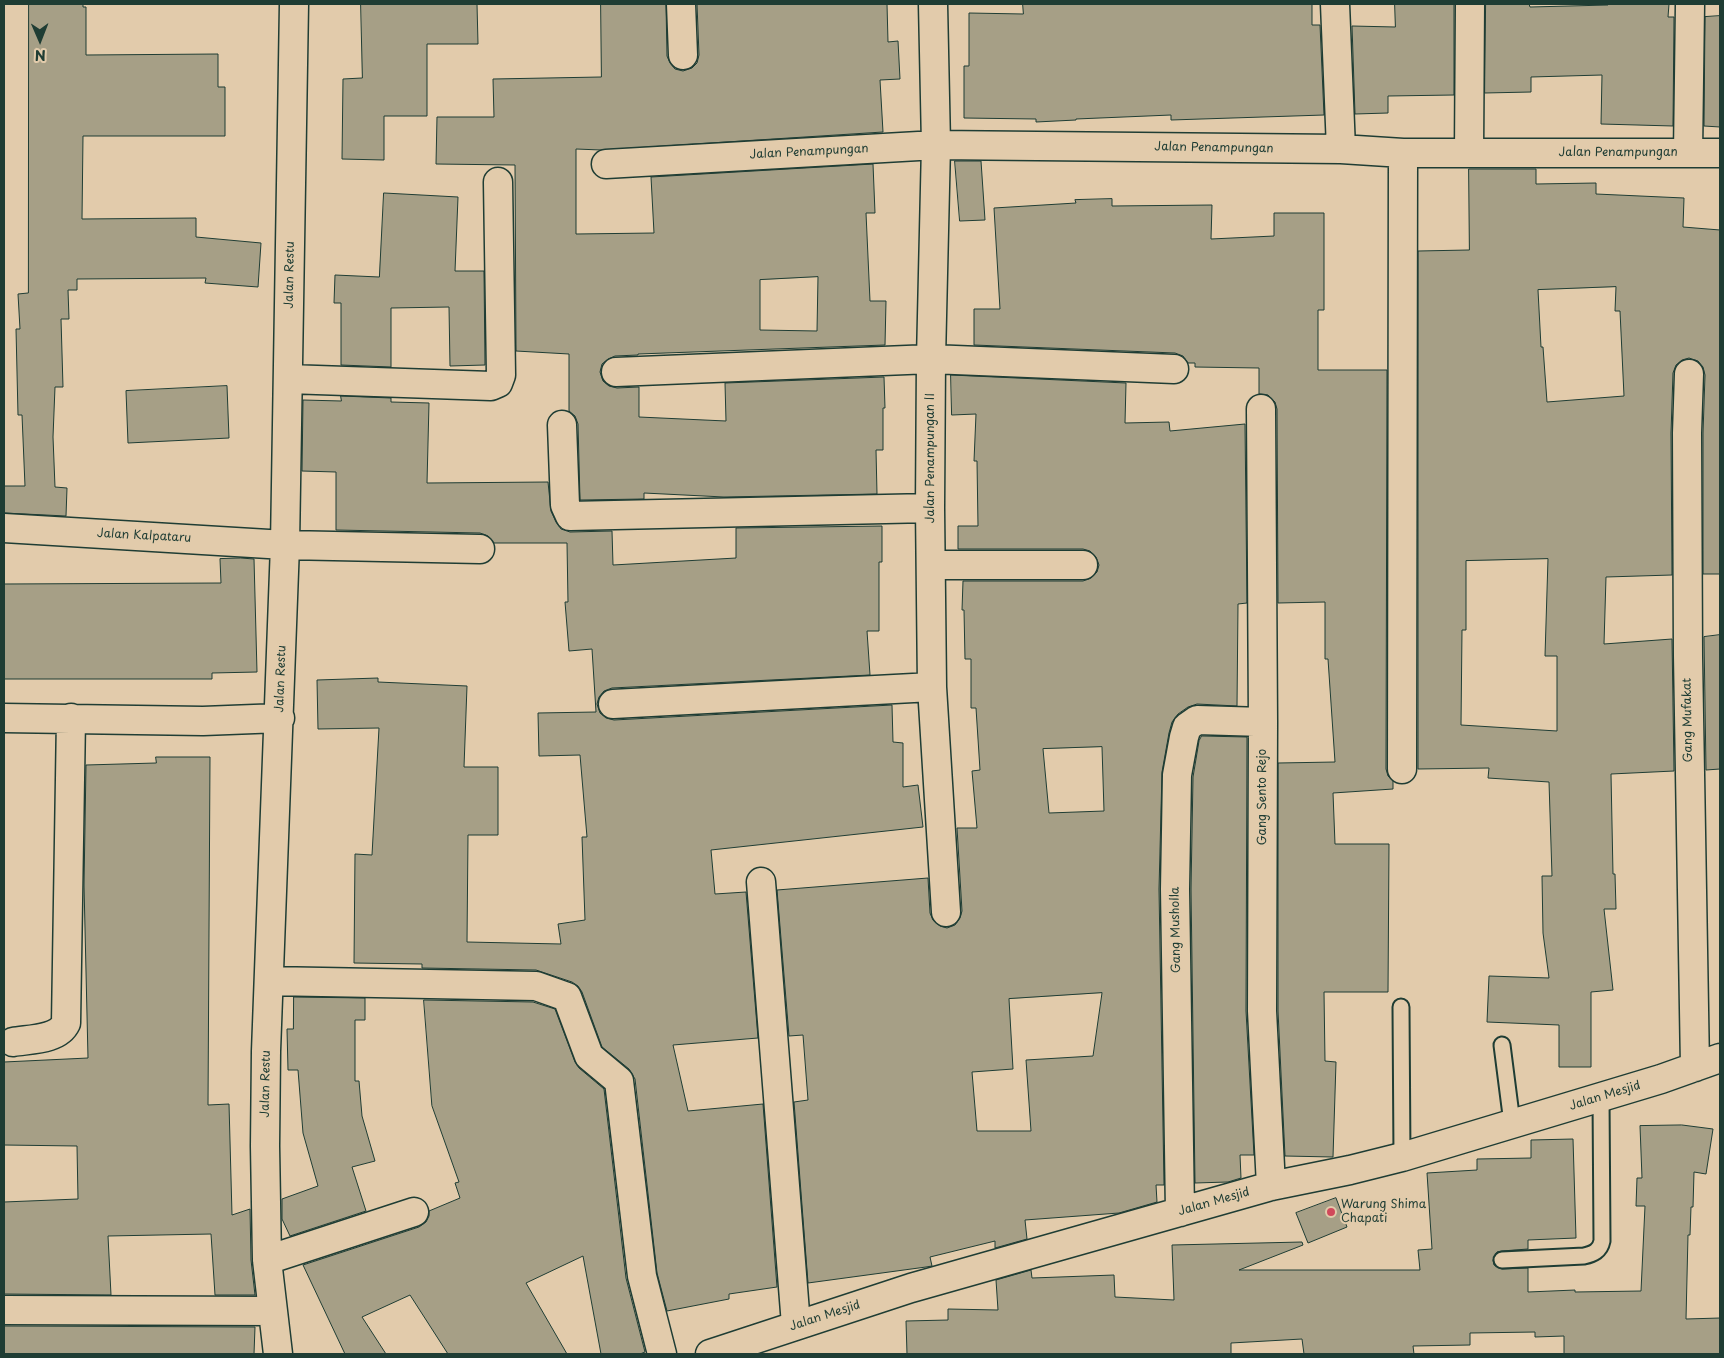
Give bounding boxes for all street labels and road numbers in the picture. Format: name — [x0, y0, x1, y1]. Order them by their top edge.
street label: Jalan Penampungan — [1154, 140, 1274, 156]
street label: Jalan Penampungan — [749, 142, 869, 162]
street label: Jalan Penampungan — [1558, 146, 1678, 160]
street label: Jalan Restu — [282, 241, 298, 309]
street label: Jalan Penampungan II — [924, 393, 938, 523]
street label: Jalan Kalpataru — [96, 526, 192, 546]
street label: Jalan Restu — [273, 645, 289, 713]
street label: Gang Mufakat — [1680, 678, 1696, 762]
street label: Gang Sento Rejo — [1256, 749, 1270, 845]
street label: Gang Musholla — [1168, 887, 1184, 973]
street label: Jalan Restu — [258, 1050, 274, 1118]
street label: Jalan Mesjid — [1568, 1078, 1642, 1114]
street label: Jalan Mesjid — [1177, 1185, 1251, 1219]
street label: Jalan Mesjid — [788, 1298, 862, 1334]

